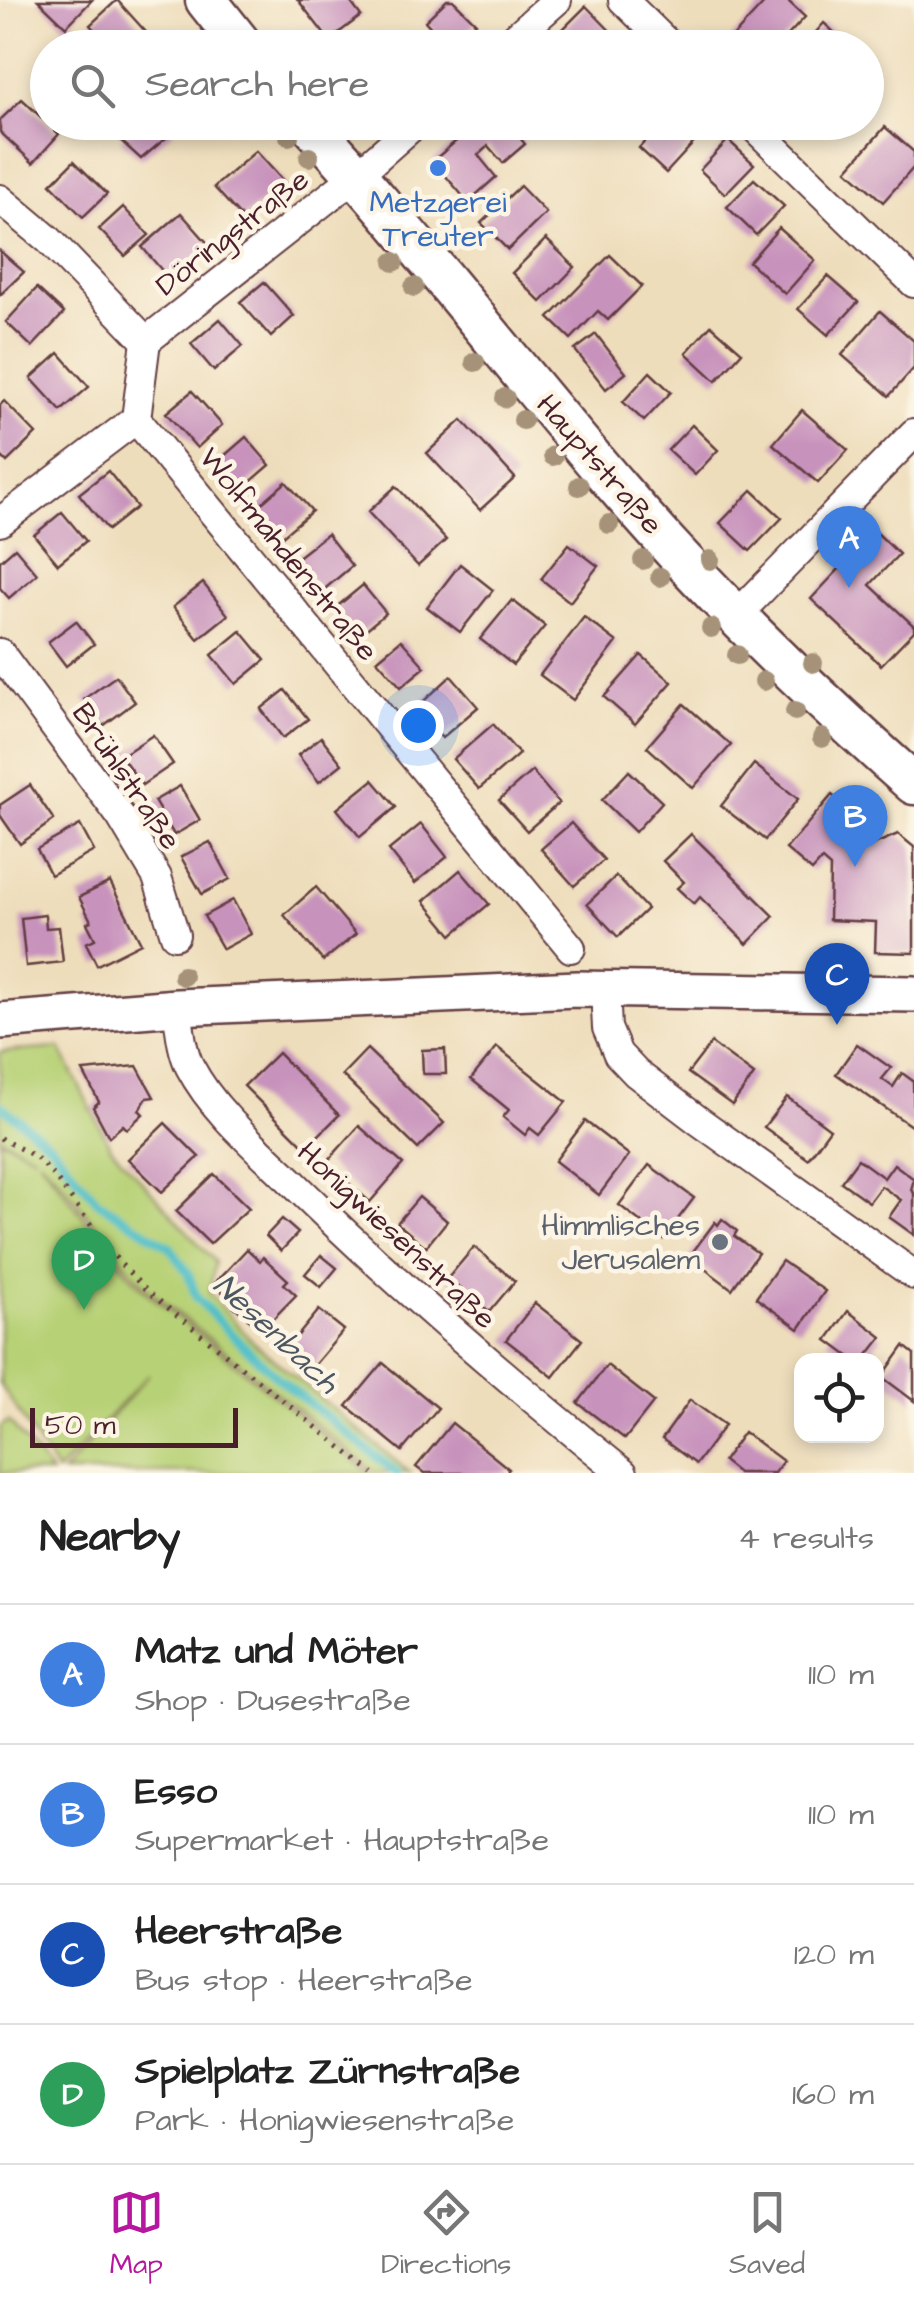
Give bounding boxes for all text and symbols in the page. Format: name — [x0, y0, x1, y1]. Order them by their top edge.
search box — [30, 30, 884, 140]
icon: search — [65, 58, 120, 113]
text: Search here — [145, 59, 369, 111]
marker: Metzgerei Treuter — [427, 157, 449, 179]
street label: Döringstraße — [147, 159, 319, 307]
place label: Metzgerei Treuter — [369, 182, 507, 258]
street label: Hauptstraße — [526, 385, 672, 544]
street label: Wolfmahdenstraße — [189, 439, 388, 671]
pin: A — [816, 506, 882, 588]
street label: Brühlstraße — [61, 695, 191, 858]
your location — [393, 700, 444, 751]
pin: B — [822, 784, 888, 867]
pin: C — [804, 942, 870, 1025]
street label: Honigwiesenstraße — [287, 1132, 505, 1340]
place label: Himmlisches Jerusalem — [541, 1205, 701, 1281]
pin: D — [52, 1228, 116, 1310]
marker: Himmlisches Jerusalem — [709, 1231, 731, 1253]
water label: Nesenbach — [203, 1264, 350, 1405]
map controls — [794, 1353, 884, 1443]
button: locate — [794, 1353, 884, 1443]
scale bar — [30, 1403, 238, 1448]
text: 50 m — [45, 1406, 116, 1445]
text: Nearby — [40, 1509, 180, 1567]
text: 4 results — [738, 1516, 874, 1561]
text: Matz und Möter — [135, 1626, 418, 1678]
text: A — [62, 1652, 83, 1697]
text: 110 m — [808, 1652, 874, 1697]
text: Shop · Dusestraße — [135, 1678, 411, 1723]
text: Esso — [135, 1766, 217, 1818]
text: B — [61, 1792, 84, 1837]
text: 110 m — [808, 1792, 874, 1837]
text: Supermarket · Hauptstraße — [135, 1818, 549, 1863]
text: Heerstraße — [135, 1906, 342, 1958]
text: C — [61, 1932, 84, 1977]
text: 120 m — [794, 1932, 874, 1977]
text: Bus stop · Heerstraße — [135, 1958, 472, 2003]
text: Spielplatz Zürnstraße — [135, 2046, 520, 2098]
text: D — [62, 2072, 83, 2117]
text: 160 m — [792, 2072, 874, 2117]
text: Park · Honigwiesenstraße — [135, 2098, 514, 2143]
tab: Map — [109, 2185, 164, 2284]
tab: Directions — [381, 2185, 511, 2284]
tab: Saved — [729, 2185, 805, 2284]

